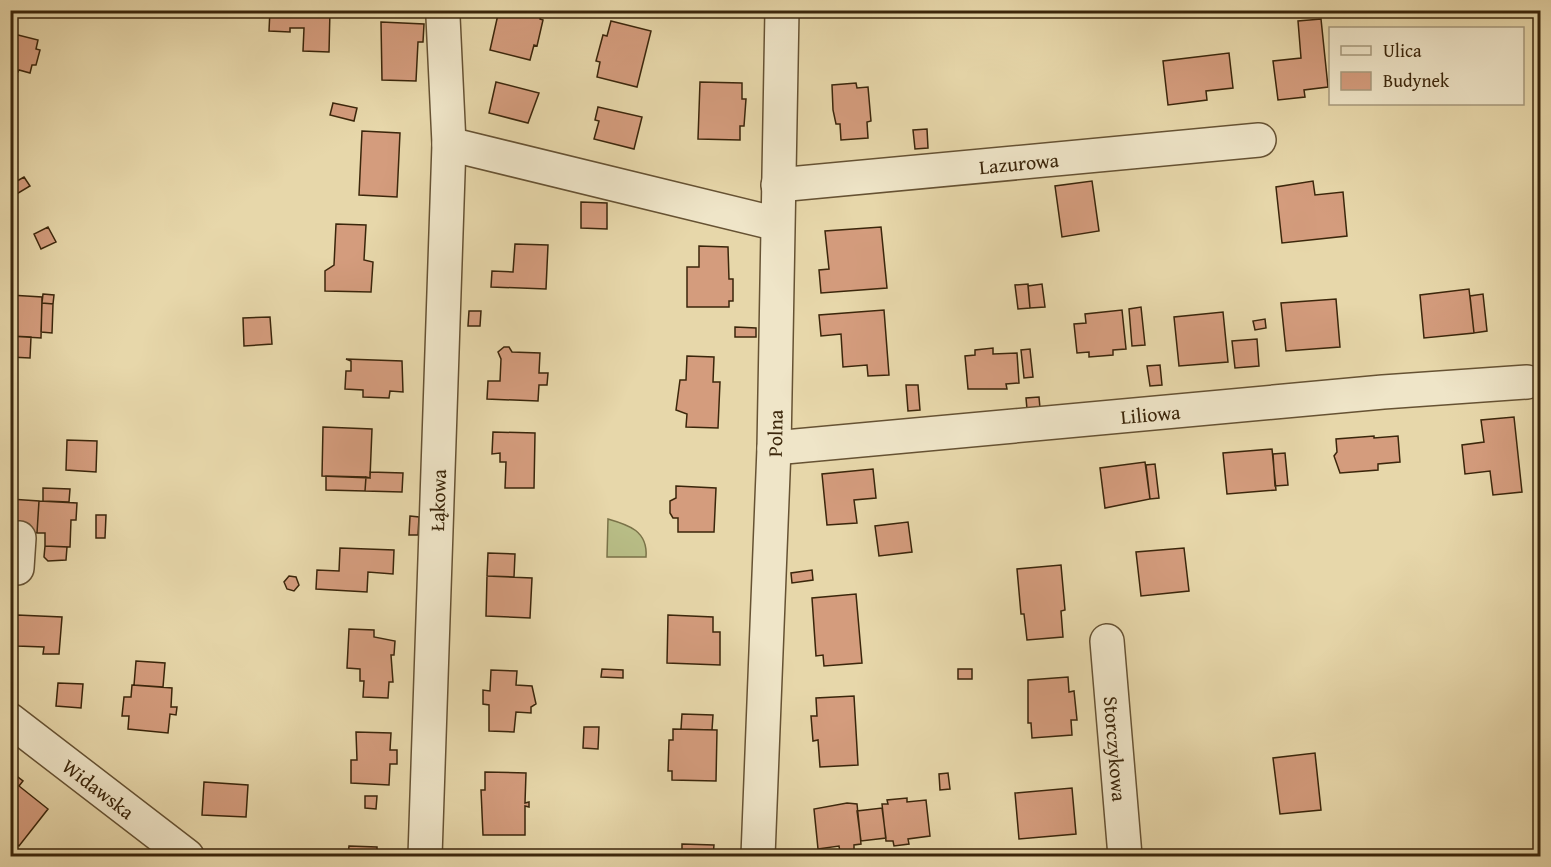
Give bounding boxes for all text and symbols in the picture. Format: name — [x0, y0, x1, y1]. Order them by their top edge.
legend — [1329, 27, 1524, 105]
text: Ulica — [1383, 37, 1422, 64]
text: Budynek — [1383, 67, 1450, 94]
street label: Lazurowa — [978, 144, 1061, 181]
street label: Liliowa — [1119, 396, 1182, 431]
street label: Polna — [759, 409, 789, 458]
street label: Łąkowa — [421, 468, 453, 532]
street label: Storczykowa — [1097, 695, 1135, 803]
street label: Widawska — [57, 751, 141, 826]

